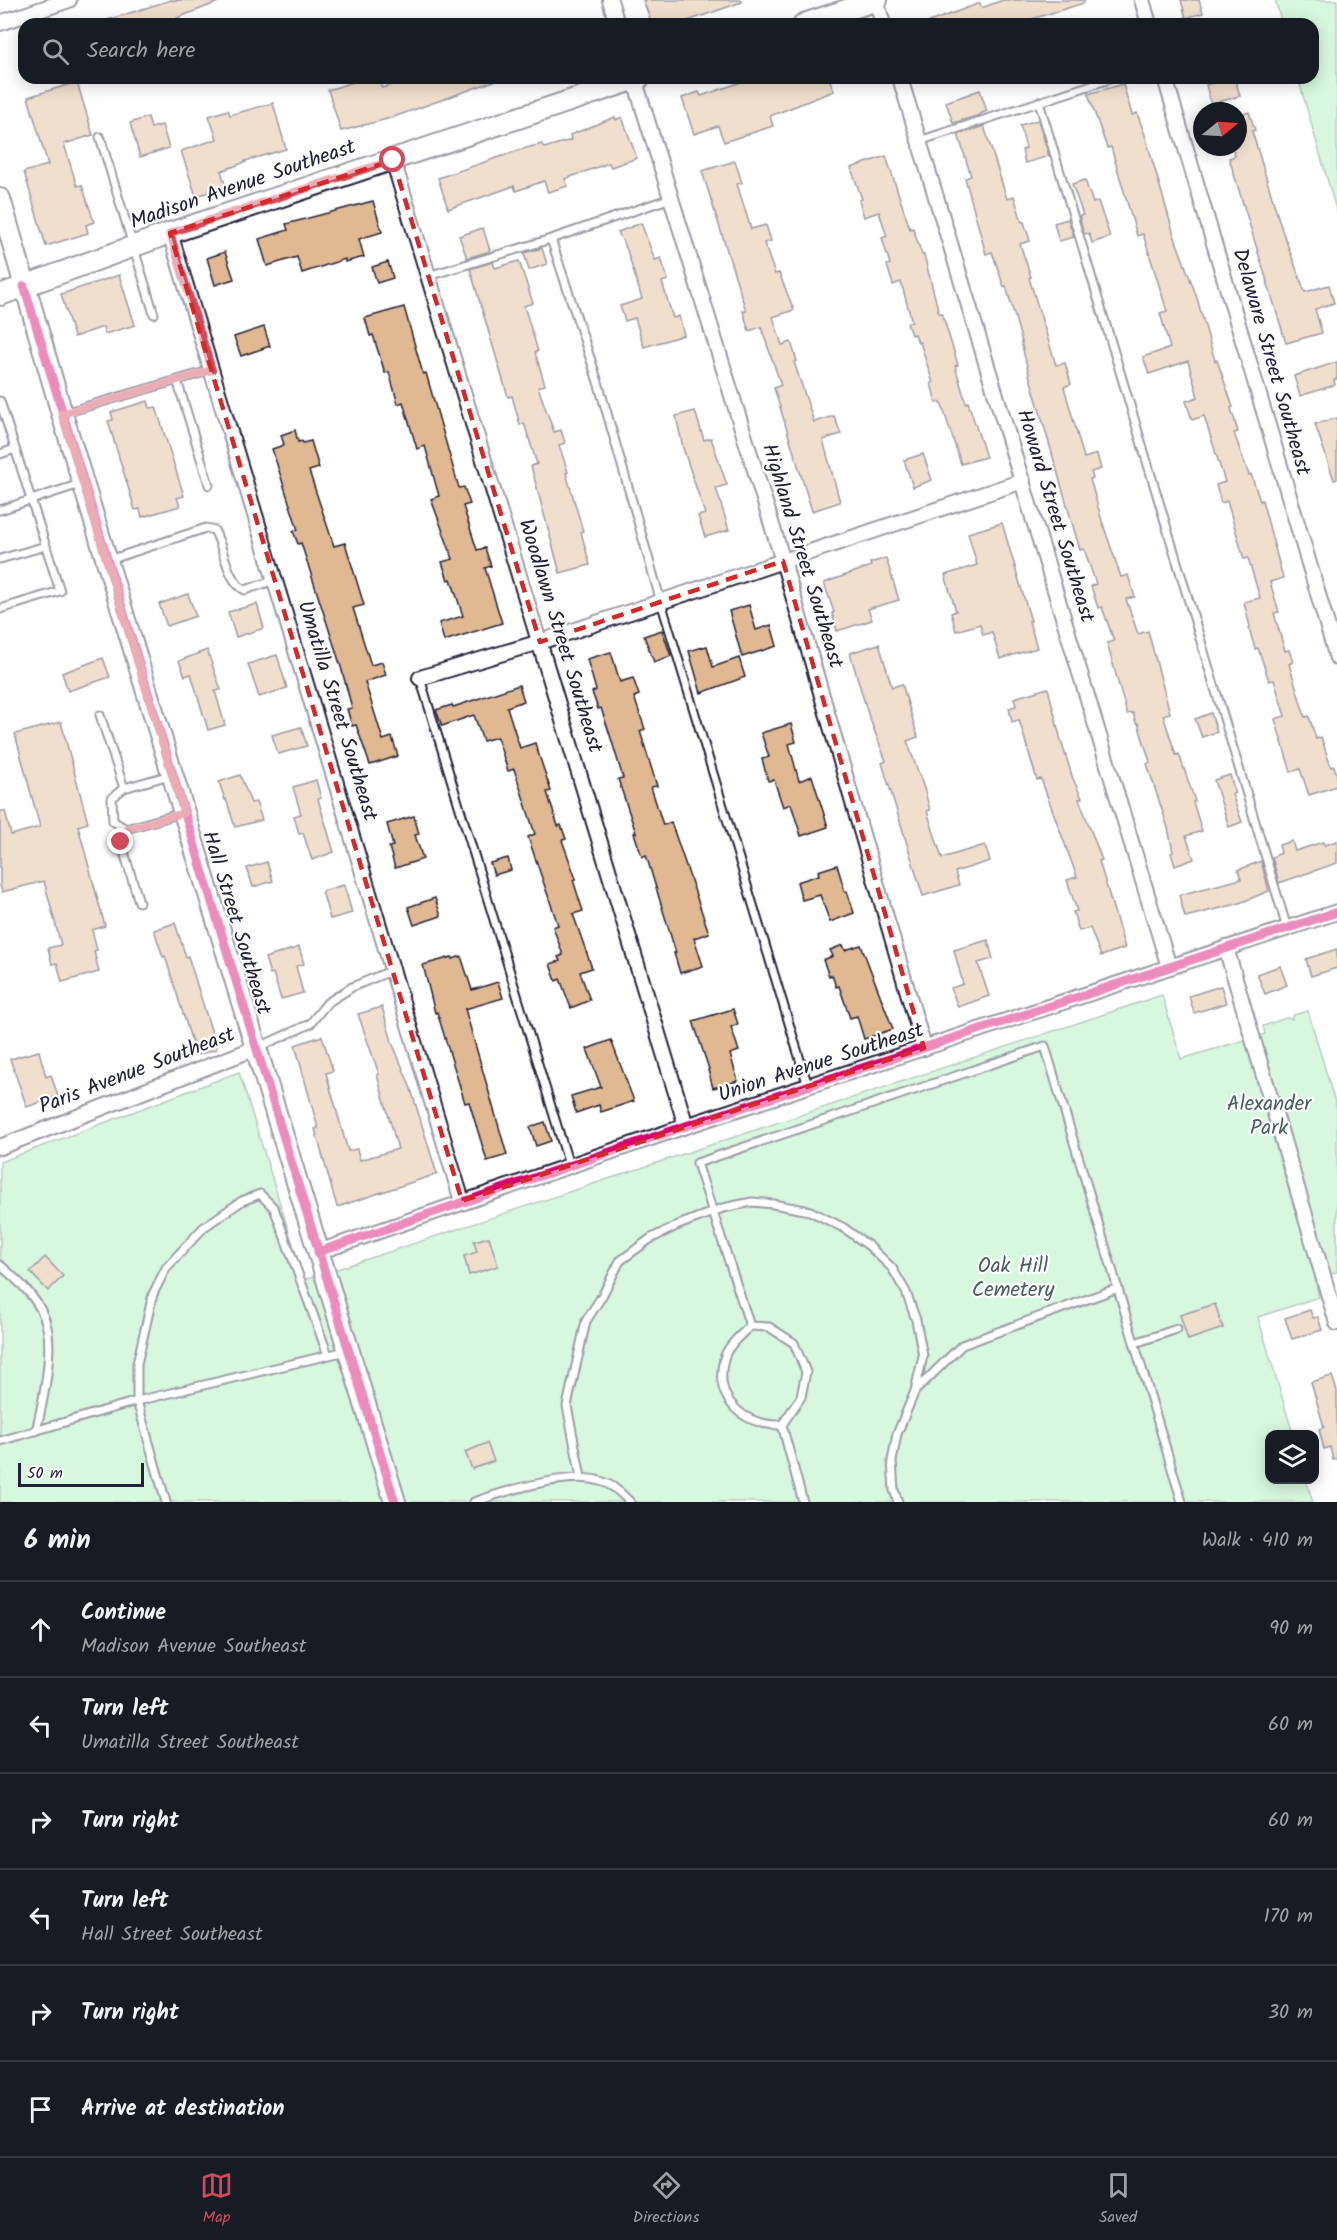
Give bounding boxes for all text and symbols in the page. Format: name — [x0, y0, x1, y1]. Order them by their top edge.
search box — [18, 18, 1319, 84]
text: Search here — [87, 34, 195, 69]
icon: search — [39, 35, 72, 68]
north arrow — [1193, 102, 1247, 156]
street label: Madison Avenue Southeast — [126, 131, 361, 239]
route start — [379, 146, 405, 172]
street label: Delaware Street Southeast — [1223, 245, 1319, 480]
street label: Howard Street Southeast — [1007, 405, 1103, 628]
street label: Highland Street Southeast — [752, 439, 852, 673]
street label: Woodlawn Street Southeast — [509, 515, 612, 758]
street label: Umatilla Street Southeast — [288, 597, 387, 826]
street label: Hall Street Southeast — [192, 827, 280, 1020]
route end — [107, 828, 133, 854]
street label: Union Avenue Southeast — [714, 1014, 929, 1112]
street label: Paris Avenue Southeast — [34, 1018, 241, 1124]
park label: Alexander Park — [1227, 1088, 1312, 1145]
park label: Oak Hill Cemetery — [972, 1250, 1054, 1307]
map controls — [1265, 1430, 1319, 1484]
button: layers — [1265, 1430, 1319, 1484]
scale bar — [18, 1460, 144, 1488]
text: 50 m — [27, 1461, 63, 1486]
text: 6 min — [24, 1520, 91, 1562]
text: Walk · 410 m — [1202, 1525, 1313, 1557]
text: Continue — [81, 1596, 166, 1631]
icon: ahead — [24, 1613, 57, 1646]
text: 90 m — [1269, 1613, 1313, 1645]
text: Madison Avenue Southeast — [81, 1631, 306, 1663]
text: Turn left — [81, 1692, 168, 1727]
icon: left — [24, 1709, 57, 1742]
text: 60 m — [1268, 1709, 1313, 1741]
text: Umatilla Street Southeast — [81, 1727, 299, 1759]
text: Turn right — [81, 1804, 179, 1839]
icon: right — [24, 1805, 57, 1838]
text: 60 m — [1268, 1805, 1313, 1837]
text: Turn left — [81, 1884, 168, 1919]
icon: left — [24, 1901, 57, 1934]
text: 170 m — [1264, 1901, 1313, 1933]
text: Hall Street Southeast — [81, 1919, 263, 1951]
text: Turn right — [81, 1996, 179, 2031]
icon: right — [24, 1997, 57, 2030]
text: 30 m — [1268, 1997, 1313, 2029]
text: Arrive at destination — [81, 2092, 284, 2127]
icon: arrive — [24, 2093, 57, 2126]
tab: Map — [200, 2169, 233, 2230]
tab: Directions — [633, 2169, 699, 2230]
tab: Saved — [1099, 2169, 1137, 2230]

